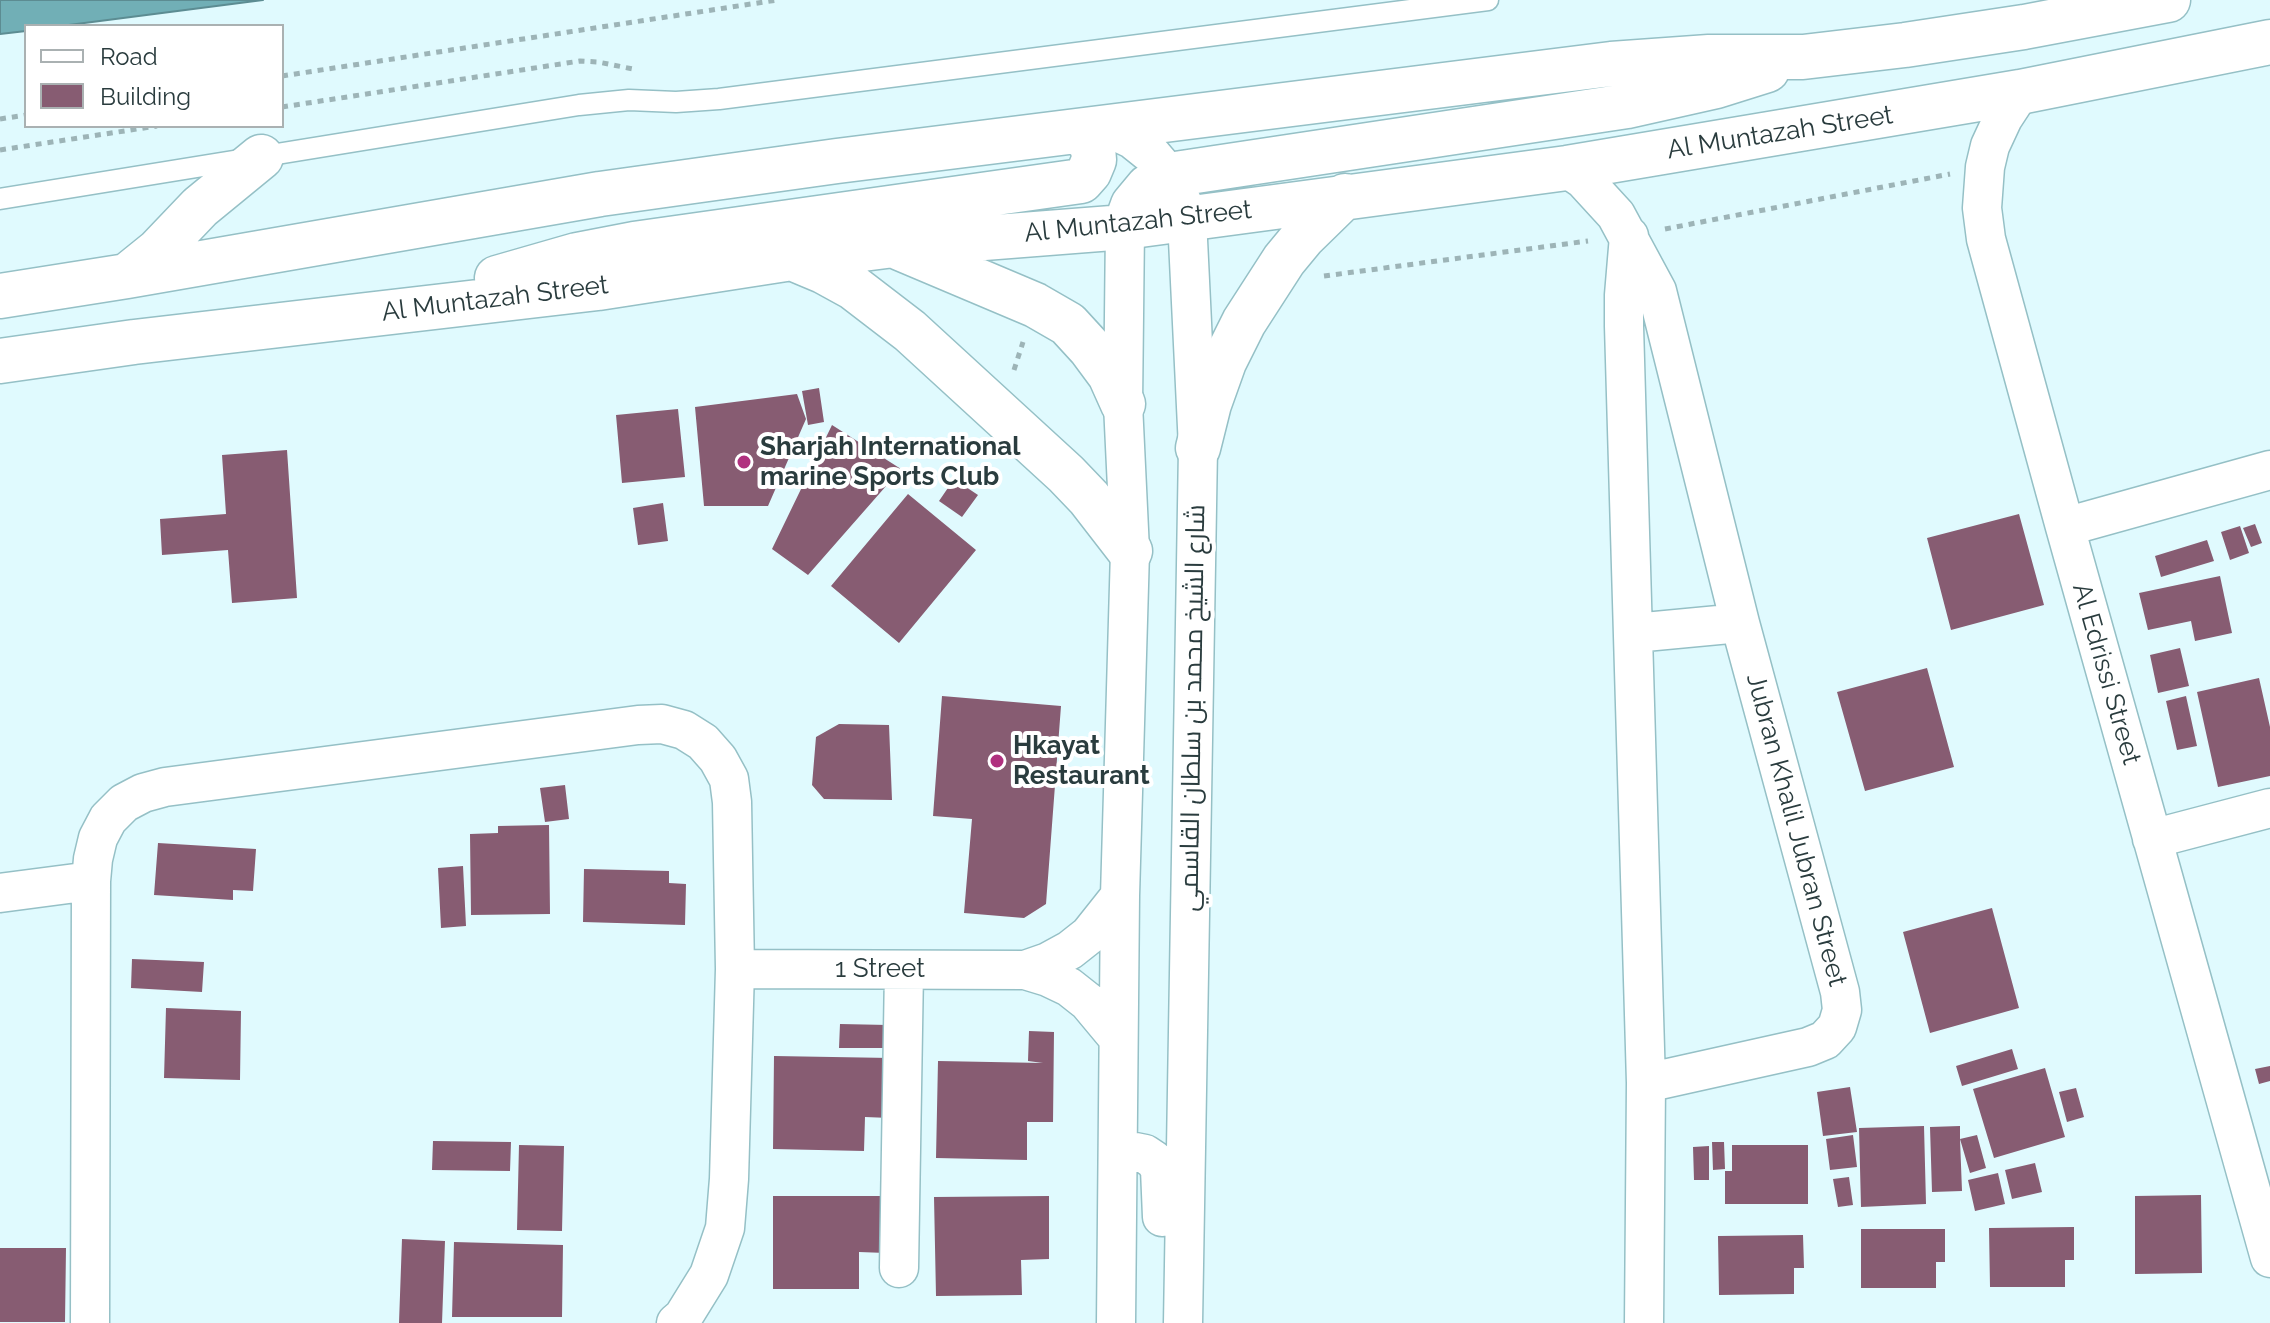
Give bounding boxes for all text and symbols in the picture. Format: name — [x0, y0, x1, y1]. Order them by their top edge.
legend — [24, 24, 284, 128]
text: Road — [100, 42, 158, 71]
text: Building — [100, 82, 191, 111]
street label: Al Muntazah Street — [1665, 100, 1895, 166]
street label: Al Muntazah Street — [1023, 195, 1253, 249]
street label: Al Muntazah Street — [380, 270, 610, 328]
place label: Sharjah International marine Sports Club — [760, 431, 1020, 492]
marker: Sharjah International marine Sports Club — [735, 453, 753, 471]
street label: شارع الشيخ محمد بن سلطان القاسمي — [1174, 504, 1212, 912]
street label: Al Edrissi Street — [2065, 580, 2147, 768]
street label: Jubran Khalil Jubran Street — [1739, 670, 1853, 990]
place label: Hkayat Restaurant — [1013, 730, 1150, 792]
marker: Hkayat Restaurant — [988, 752, 1006, 770]
street label: 1 Street — [835, 953, 925, 985]

